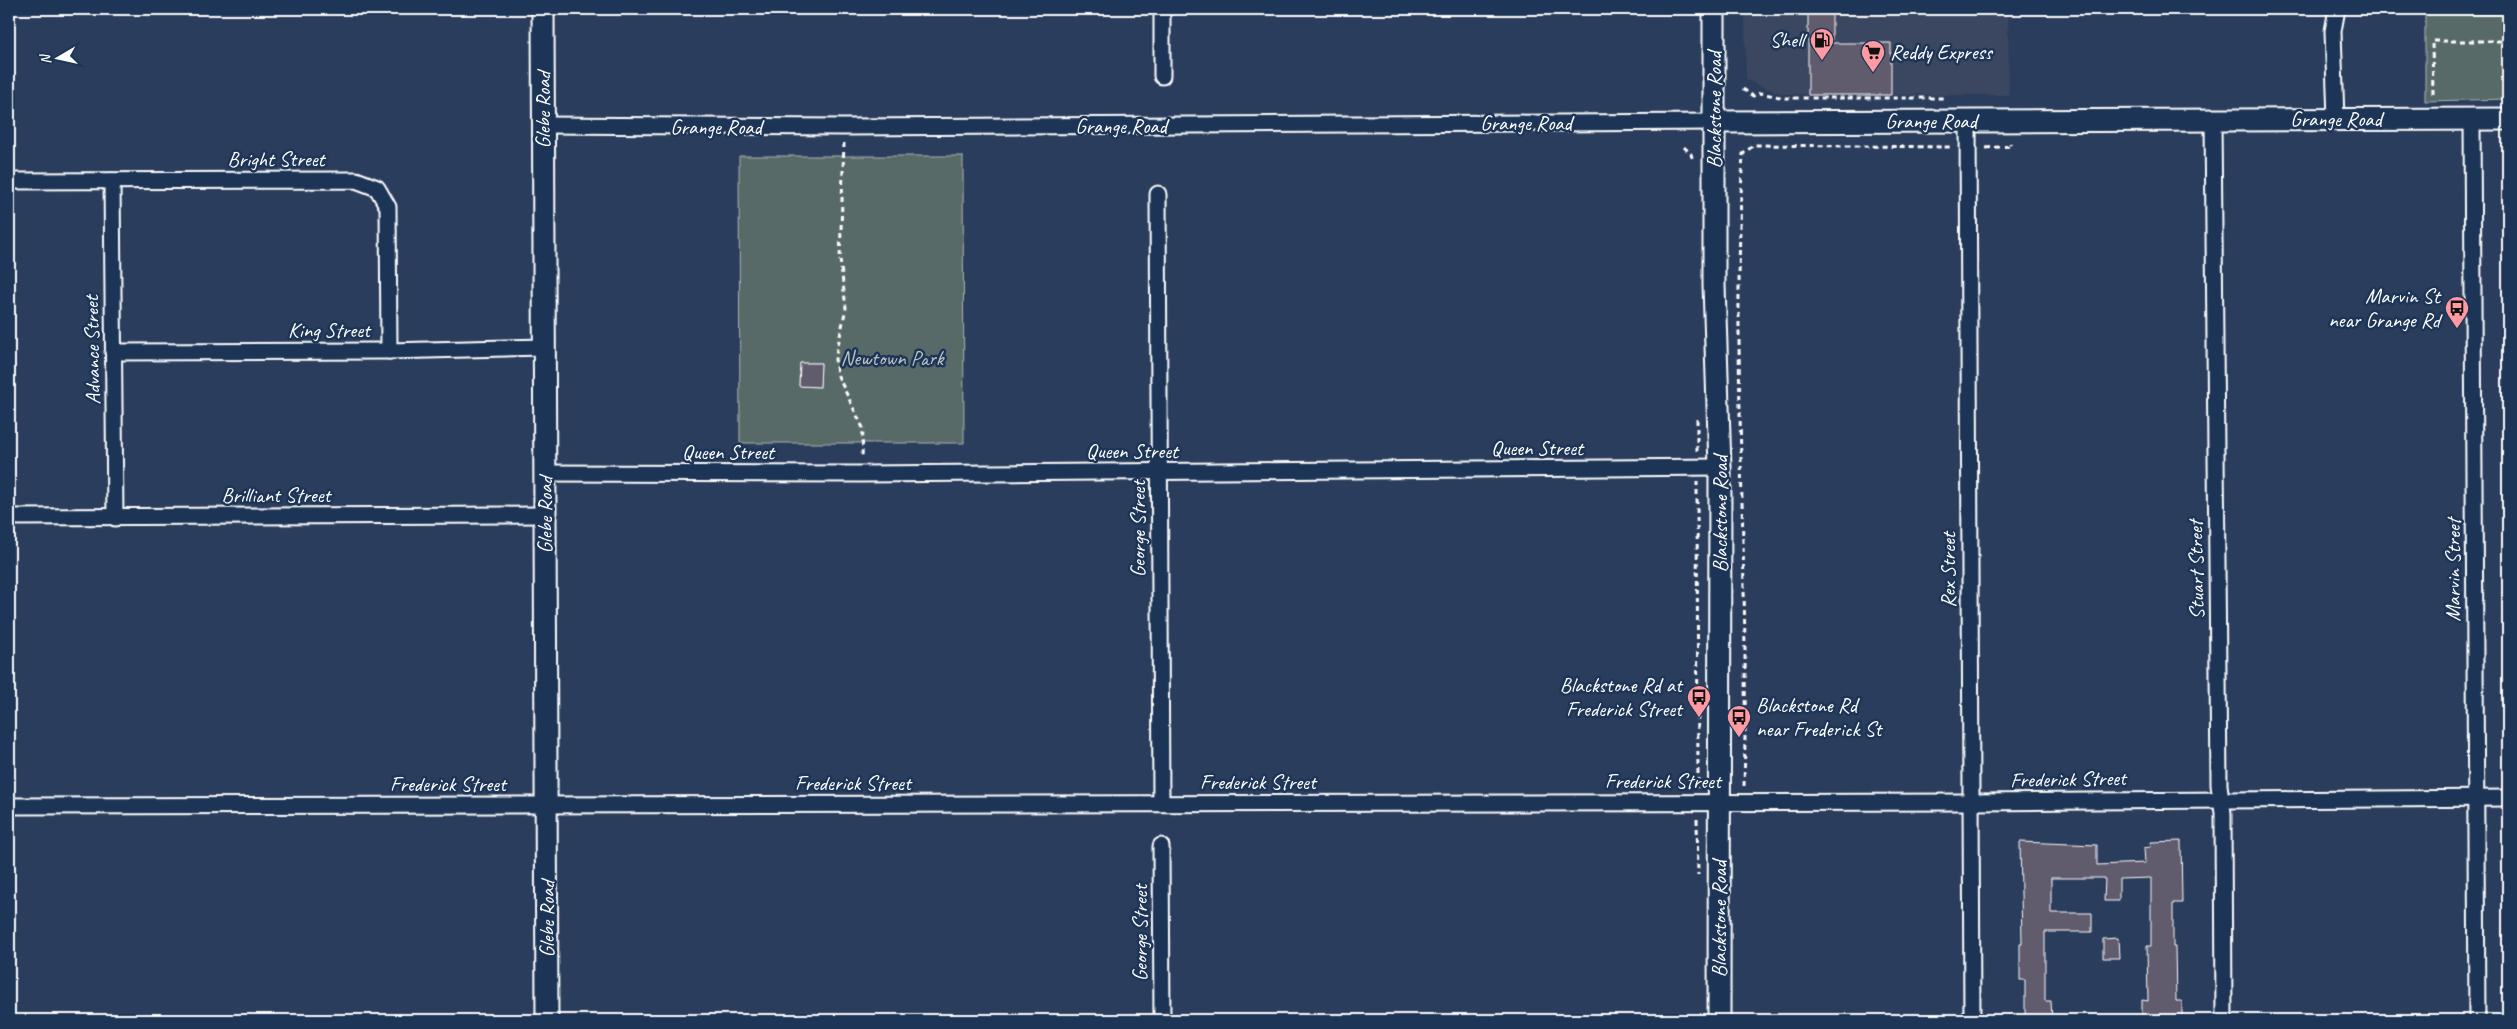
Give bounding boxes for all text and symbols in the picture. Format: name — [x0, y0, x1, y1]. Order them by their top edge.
place label: Shell — [1770, 27, 1807, 53]
fuel station icon: Shell — [1809, 27, 1835, 61]
north arrow — [32, 32, 82, 82]
supermarket icon: Reddy Express — [1860, 39, 1886, 73]
place label: Reddy Express — [1890, 39, 1994, 65]
street label: Blackstone Road — [1701, 48, 1727, 168]
text: N — [36, 52, 55, 66]
street label: Glebe Road — [530, 69, 556, 149]
street label: Grange Road — [2290, 106, 2386, 132]
street label: Grange Road — [1885, 108, 1981, 134]
street label: Grange Road — [1480, 110, 1576, 136]
street label: Grange Road — [1075, 113, 1171, 139]
street label: Grange Road — [670, 114, 766, 140]
street label: Bright Street — [228, 146, 326, 172]
place label: Marvin St near Grange Rd — [2328, 283, 2443, 333]
street label: Advance Street — [78, 293, 106, 405]
bus stop icon: Marvin St near Grange Rd — [2444, 295, 2470, 329]
street label: King Street — [288, 317, 372, 343]
park label: Newtown Park — [841, 345, 945, 371]
street label: Queen Street — [1491, 435, 1585, 461]
street label: Queen Street — [1086, 438, 1180, 464]
street label: Queen Street — [682, 439, 776, 465]
street label: Blackstone Road — [1707, 452, 1733, 572]
street label: Glebe Road — [532, 474, 558, 554]
street label: George Street — [1125, 479, 1151, 577]
street label: Brilliant Street — [222, 482, 333, 508]
street label: Marvin Street — [2440, 515, 2466, 622]
street label: Stuart Street — [2182, 517, 2210, 620]
street label: Rex Street — [1935, 530, 1961, 608]
place label: Blackstone Rd at Frederick Street — [1560, 672, 1684, 722]
bus stop icon: Blackstone Rd at Frederick Street — [1686, 684, 1712, 718]
place label: Blackstone Rd near Frederick St — [1756, 692, 1884, 742]
bus stop icon: Blackstone Rd near Frederick St — [1726, 704, 1752, 738]
street label: Frederick Street — [2010, 765, 2128, 793]
street label: Frederick Street — [1605, 768, 1723, 794]
street label: Frederick Street — [1200, 769, 1318, 795]
street label: Frederick Street — [795, 770, 913, 796]
street label: Frederick Street — [390, 771, 508, 797]
street label: Blackstone Road — [1706, 857, 1732, 977]
street label: Glebe Road — [534, 878, 560, 958]
street label: George Street — [1127, 883, 1153, 981]

